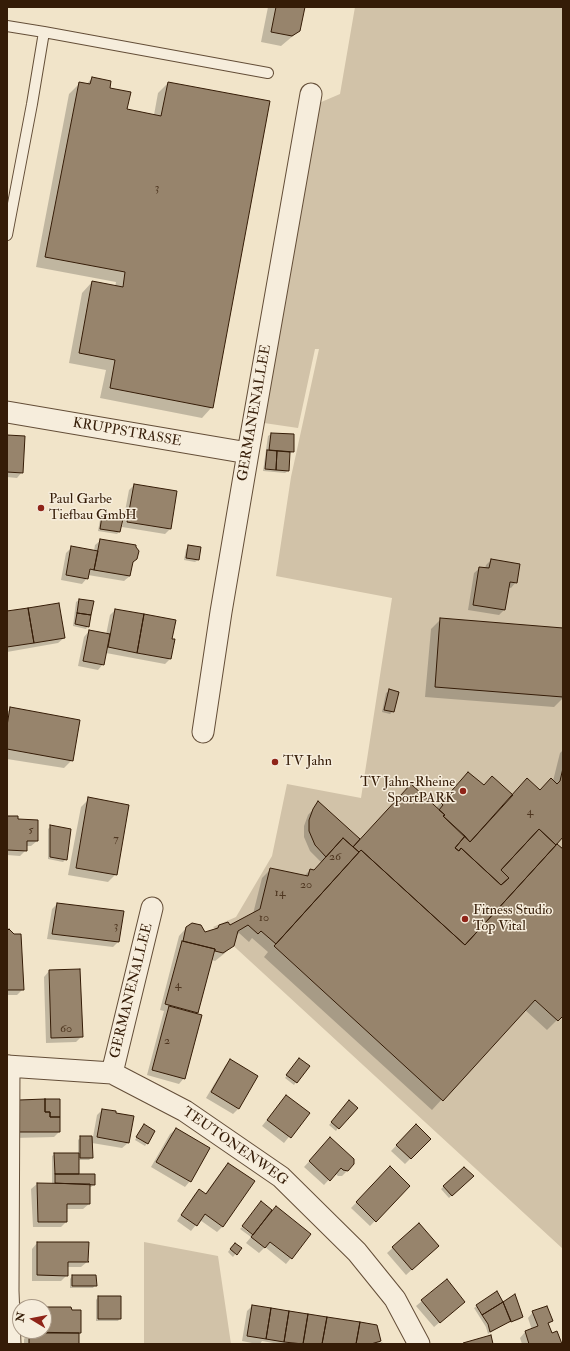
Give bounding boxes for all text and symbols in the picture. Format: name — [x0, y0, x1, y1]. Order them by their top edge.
house number: 3 — [155, 181, 159, 195]
street label: GERMANENALLEE — [235, 343, 275, 483]
street label: KRUPPSTRASSE — [71, 415, 183, 451]
place label: Paul Garbe Tiefbau GmbH — [49, 492, 137, 524]
marker: Paul Garbe Tiefbau GmbH — [36, 503, 46, 513]
place label: TV Jahn — [283, 754, 332, 770]
marker: TV Jahn — [270, 757, 280, 767]
place label: TV Jahn-Rheine SportPARK — [360, 775, 455, 808]
marker: TV Jahn-Rheine SportPARK — [458, 786, 468, 796]
house number: 4 — [527, 805, 533, 819]
house number: 5 — [28, 823, 34, 837]
house number: 7 — [113, 832, 119, 846]
house number: 26 — [329, 850, 341, 864]
house number: 20 — [300, 878, 312, 892]
house number: 14 — [275, 886, 285, 900]
place label: Fitness Studio Top Vital — [473, 903, 552, 936]
house number: 10 — [259, 911, 269, 925]
marker: Fitness Studio Top Vital — [460, 914, 470, 924]
house number: 3 — [114, 919, 118, 933]
street label: GERMANENALLEE — [107, 922, 157, 1060]
house number: 4 — [175, 978, 181, 992]
house number: 60 — [60, 1022, 72, 1036]
house number: 2 — [164, 1034, 170, 1048]
street label: TEUTONENWEG — [179, 1104, 291, 1190]
north arrow — [12, 1299, 52, 1339]
text: N — [13, 1311, 28, 1323]

